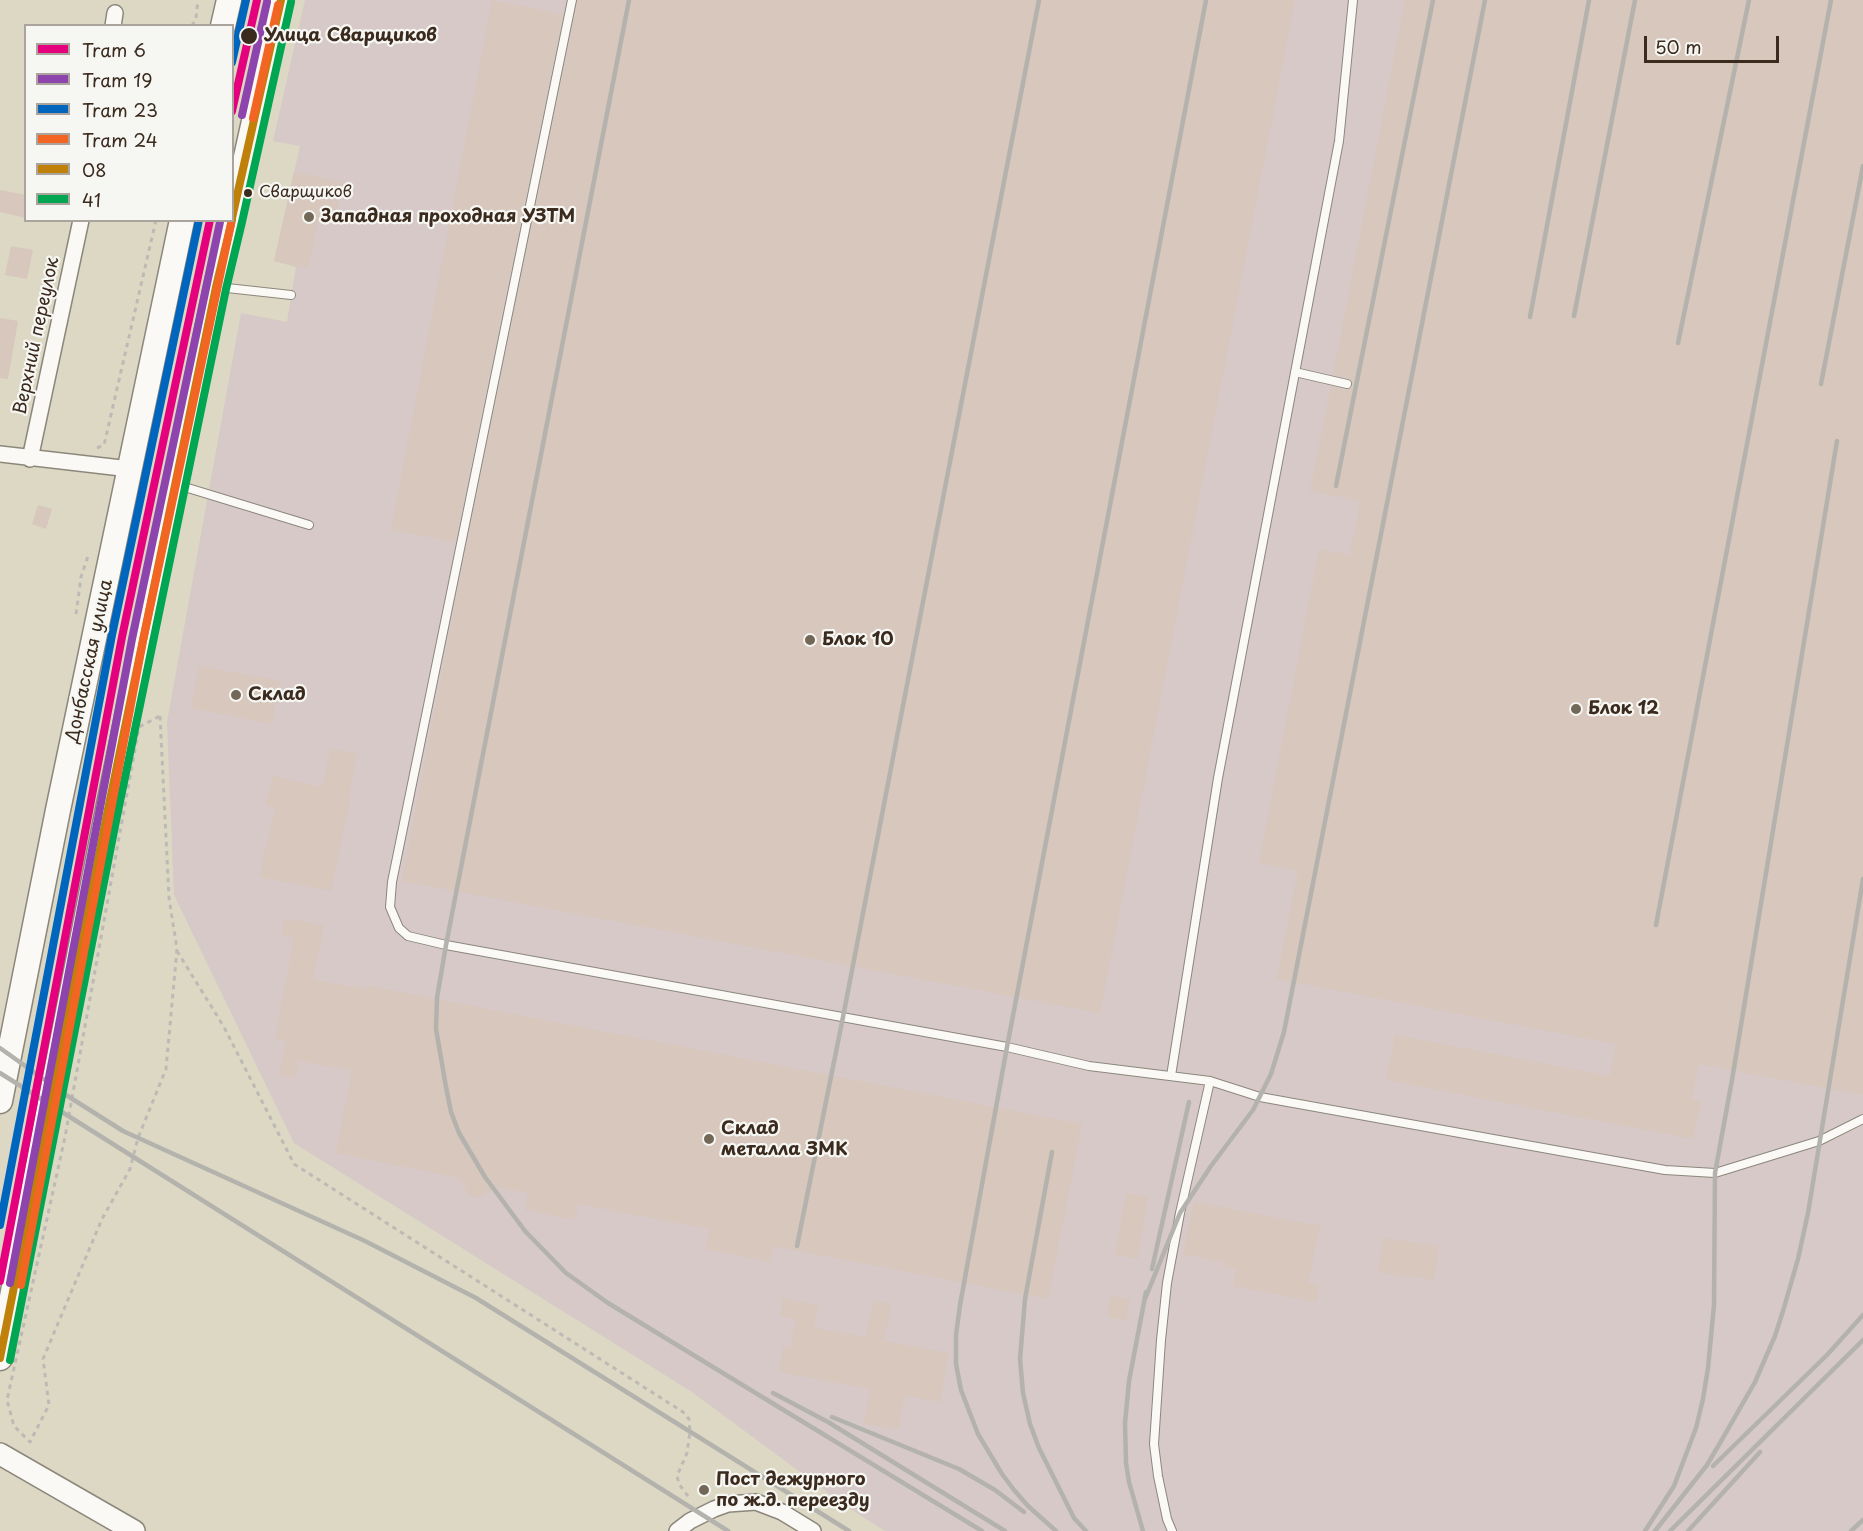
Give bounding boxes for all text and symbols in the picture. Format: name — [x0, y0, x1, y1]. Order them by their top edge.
legend — [24, 24, 234, 222]
scale bar — [1647, 24, 1782, 62]
place label: Улица Сварщиков — [264, 25, 437, 47]
marker: Улица Сварщиков — [239, 26, 259, 46]
text: 50 m — [1655, 33, 1702, 60]
text: Tram 6 — [82, 36, 146, 63]
text: Tram 19 — [82, 66, 153, 93]
text: Tram 23 — [82, 96, 158, 123]
text: Tram 24 — [82, 126, 158, 153]
text: 08 — [82, 156, 106, 183]
place label: Сварщиков — [259, 183, 352, 203]
text: 41 — [82, 186, 101, 213]
marker: Сварщиков — [242, 187, 254, 199]
place label: Западная проходная УЗТМ — [321, 206, 575, 228]
marker: Западная проходная УЗТМ — [302, 210, 316, 224]
street label: Верхний переулок — [10, 255, 64, 417]
street label: Донбасская улица — [62, 577, 118, 745]
place label: Блок 10 — [822, 629, 894, 651]
marker: Блок 10 — [803, 633, 817, 647]
place label: Склад — [248, 684, 306, 706]
marker: Склад — [229, 688, 243, 702]
place label: Блок 12 — [1588, 698, 1659, 720]
marker: Блок 12 — [1569, 702, 1583, 716]
place label: Склад металла ЗМК — [721, 1118, 848, 1160]
marker: Склад металла ЗМК — [702, 1132, 716, 1146]
place label: Пост дежурного по ж.д. переезду — [716, 1469, 869, 1512]
marker: Пост дежурного по ж.д. переезду — [697, 1483, 711, 1497]

